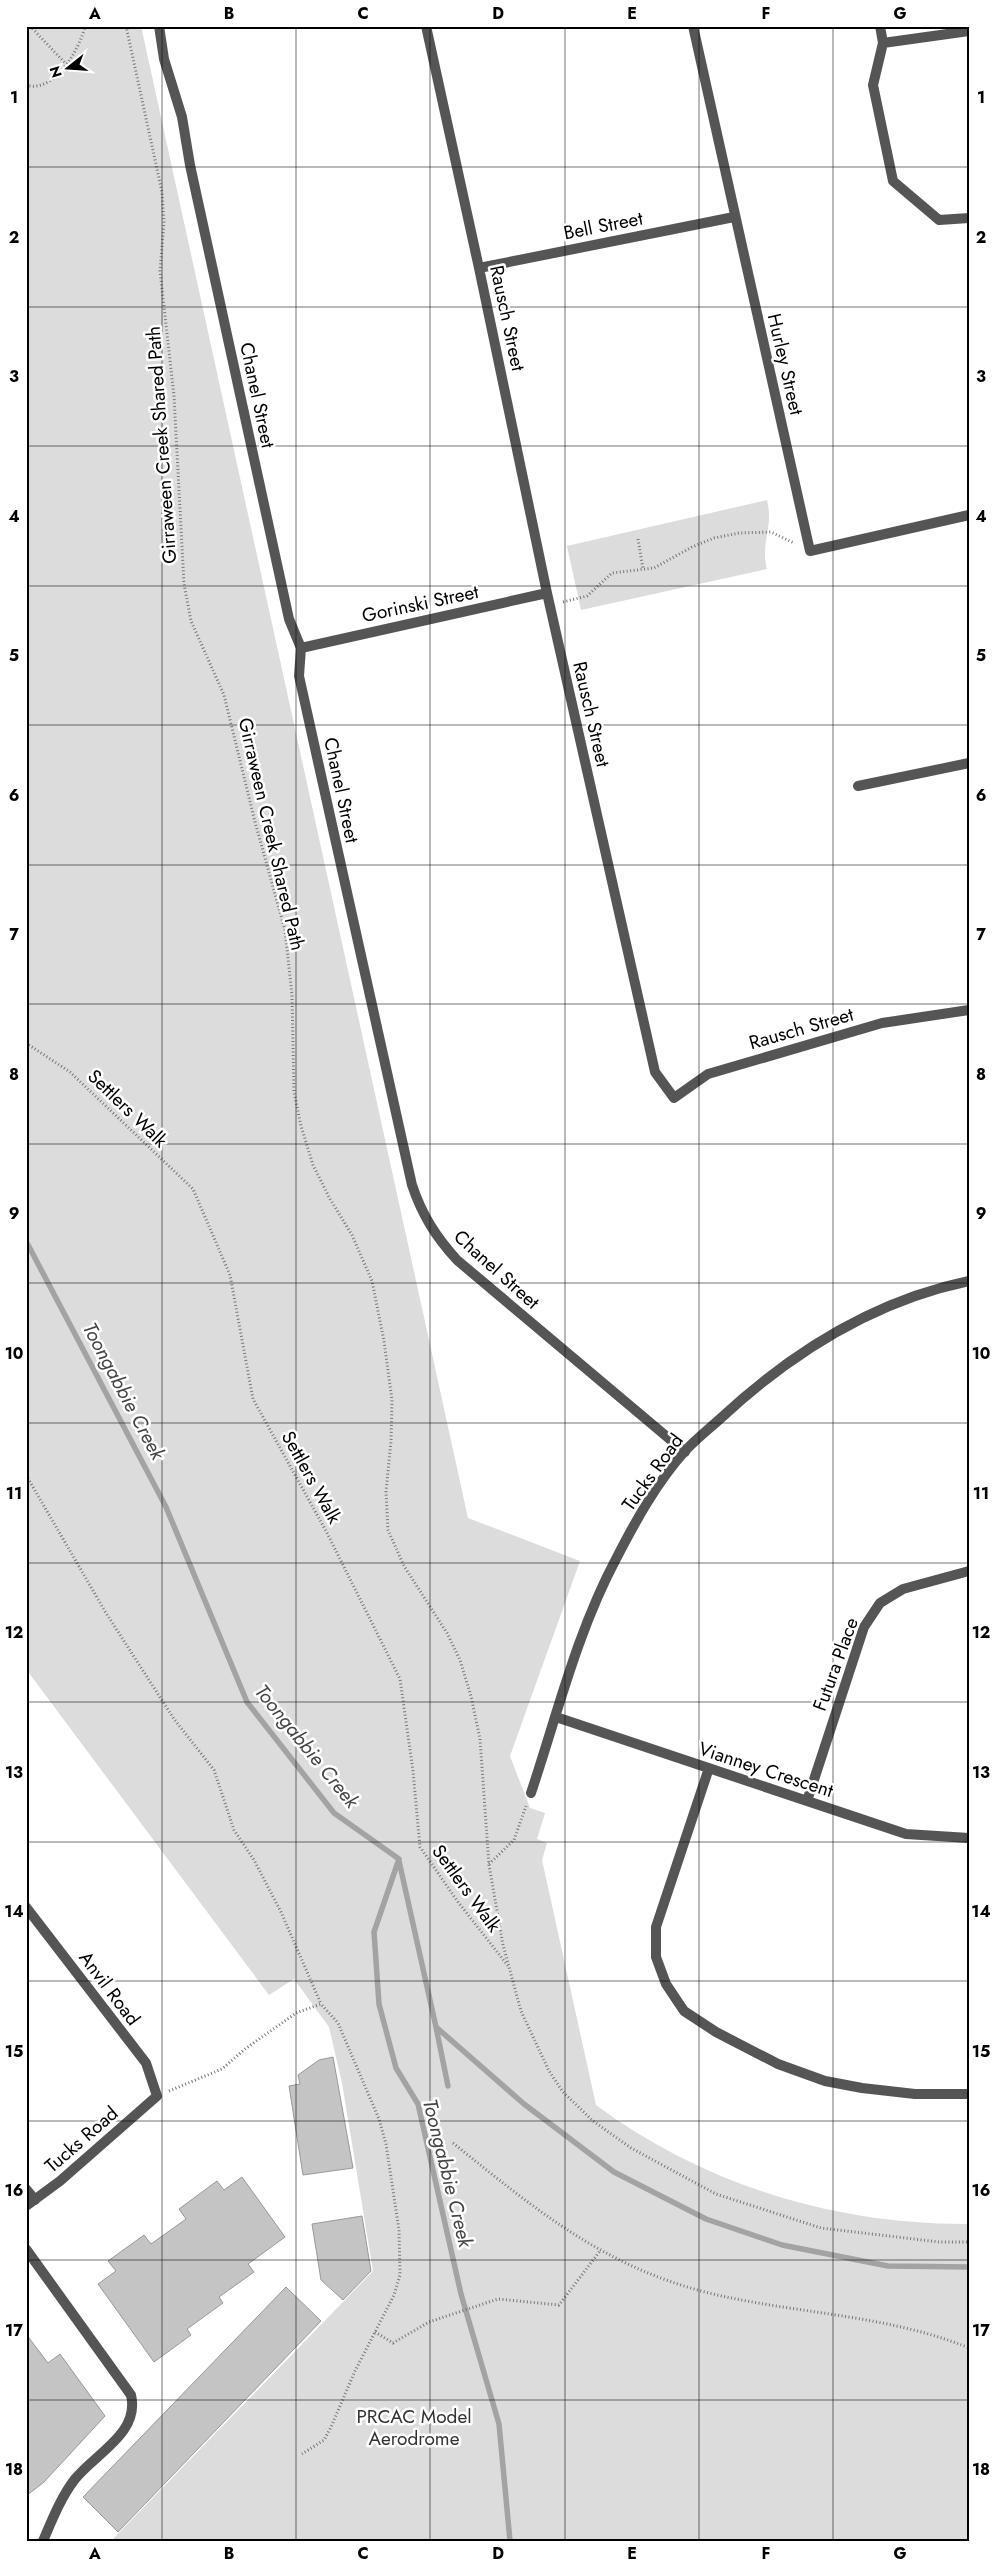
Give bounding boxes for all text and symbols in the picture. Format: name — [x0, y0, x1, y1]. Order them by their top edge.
text: A — [88, 2, 101, 25]
text: B — [224, 2, 234, 25]
text: C — [357, 2, 369, 25]
text: D — [492, 2, 504, 25]
text: E — [627, 2, 637, 25]
text: F — [762, 2, 770, 25]
text: G — [893, 2, 907, 25]
north arrow — [42, 42, 92, 92]
text: N — [44, 64, 67, 80]
text: 1 — [10, 86, 18, 109]
text: 1 — [977, 86, 985, 109]
street label: Bell Street — [561, 205, 645, 246]
text: 2 — [9, 226, 19, 249]
text: 2 — [976, 226, 986, 249]
street label: Rausch Street — [483, 263, 532, 374]
street label: Hurley Street — [761, 311, 810, 418]
street label: Girraween Creek Shared Path — [140, 325, 183, 565]
street label: Chanel Street — [233, 340, 282, 451]
text: 3 — [9, 365, 19, 388]
text: 3 — [976, 365, 986, 388]
text: 4 — [8, 505, 20, 528]
text: 4 — [975, 505, 987, 528]
street label: Gorinski Street — [359, 578, 481, 629]
text: 5 — [9, 644, 19, 667]
text: 5 — [976, 644, 986, 667]
street label: Rausch Street — [566, 659, 617, 770]
street label: Girraween Creek Shared Path — [232, 715, 311, 953]
street label: Chanel Street — [317, 735, 366, 846]
text: 6 — [9, 784, 19, 807]
text: 6 — [976, 784, 986, 807]
text: 7 — [9, 923, 19, 946]
text: 7 — [976, 923, 986, 946]
street label: Rausch Street — [746, 1001, 857, 1056]
text: 8 — [9, 1063, 19, 1086]
street label: Settlers Walk — [82, 1063, 174, 1154]
text: 8 — [976, 1063, 986, 1086]
text: 9 — [9, 1202, 19, 1225]
text: 9 — [976, 1202, 986, 1225]
street label: Chanel Street — [448, 1223, 546, 1316]
water label: Toongabbie Creek — [75, 1317, 173, 1466]
text: 10 — [5, 1342, 23, 1365]
text: 10 — [972, 1342, 990, 1365]
street label: Settlers Walk — [275, 1426, 348, 1529]
street label: Tucks Road — [615, 1428, 690, 1516]
text: 11 — [6, 1482, 22, 1505]
text: 11 — [973, 1482, 989, 1505]
street label: Futura Place — [806, 1613, 865, 1715]
text: 12 — [5, 1621, 23, 1644]
text: 12 — [972, 1621, 990, 1644]
water label: Toongabbie Creek — [248, 1678, 367, 1816]
street label: Vianney Crescent — [695, 1735, 837, 1804]
text: 13 — [5, 1761, 23, 1784]
text: 13 — [972, 1761, 990, 1784]
street label: Settlers Walk — [426, 1839, 508, 1938]
text: 14 — [4, 1900, 24, 1923]
text: 14 — [971, 1900, 991, 1923]
street label: Anvil Road — [73, 1946, 146, 2031]
text: 15 — [5, 2040, 23, 2063]
text: 15 — [972, 2040, 990, 2063]
water label: Toongabbie Creek — [415, 2096, 480, 2252]
street label: Tucks Road — [39, 2100, 124, 2179]
text: 16 — [5, 2179, 23, 2202]
text: 16 — [972, 2179, 990, 2202]
text: 17 — [5, 2319, 23, 2342]
text: 17 — [972, 2319, 990, 2342]
park label: PRCAC Model Aerodrome — [356, 2403, 472, 2452]
text: 18 — [5, 2458, 23, 2481]
text: 18 — [972, 2458, 990, 2481]
text: A — [88, 2542, 101, 2565]
text: B — [224, 2542, 234, 2565]
text: C — [357, 2542, 369, 2565]
text: D — [492, 2542, 504, 2565]
text: E — [627, 2542, 637, 2565]
text: F — [762, 2542, 770, 2565]
text: G — [893, 2542, 907, 2565]

